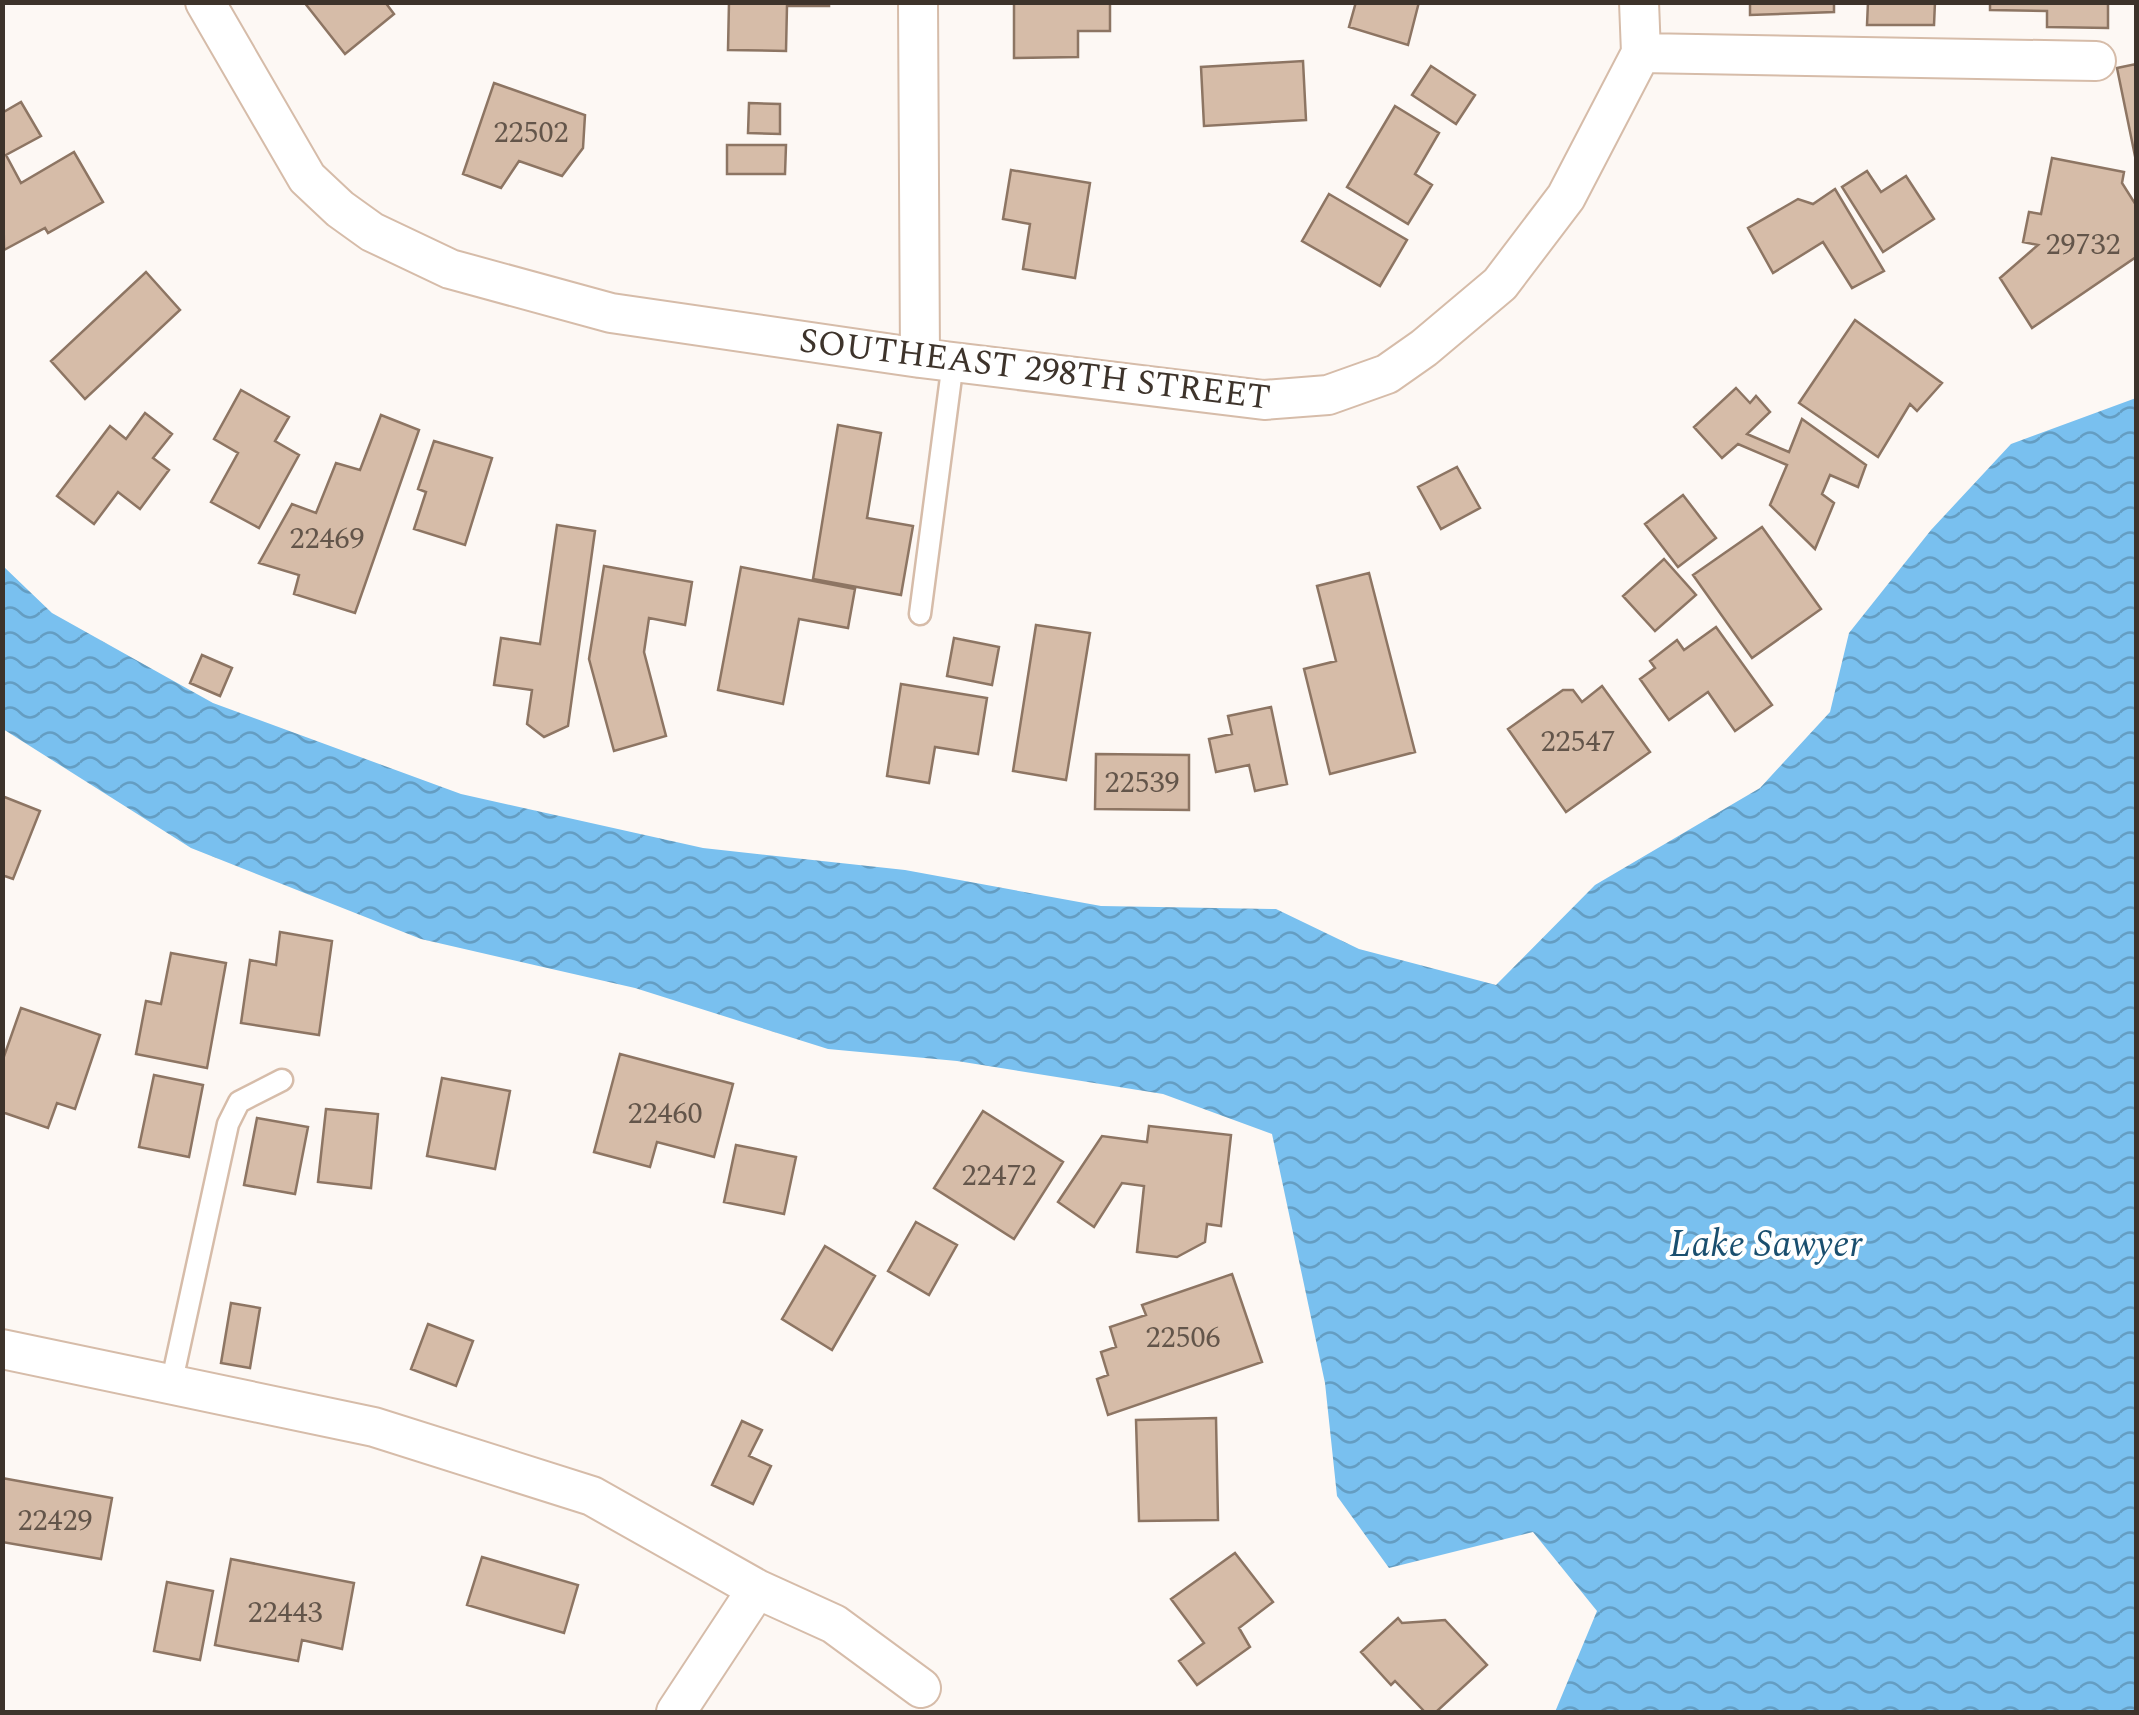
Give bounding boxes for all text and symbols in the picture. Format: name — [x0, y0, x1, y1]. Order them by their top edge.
house number: 22502 — [494, 110, 569, 156]
house number: 29732 — [2046, 222, 2121, 268]
street label: SOUTHEAST 298TH STREET — [796, 314, 1274, 425]
house number: 22469 — [290, 516, 365, 562]
house number: 22547 — [1541, 719, 1616, 765]
house number: 22539 — [1105, 760, 1180, 806]
house number: 22460 — [628, 1091, 703, 1137]
house number: 22472 — [962, 1153, 1037, 1199]
water label: Lake Sawyer — [1669, 1216, 1864, 1274]
house number: 22506 — [1146, 1315, 1221, 1361]
house number: 22429 — [18, 1498, 93, 1544]
house number: 22443 — [248, 1590, 323, 1636]

